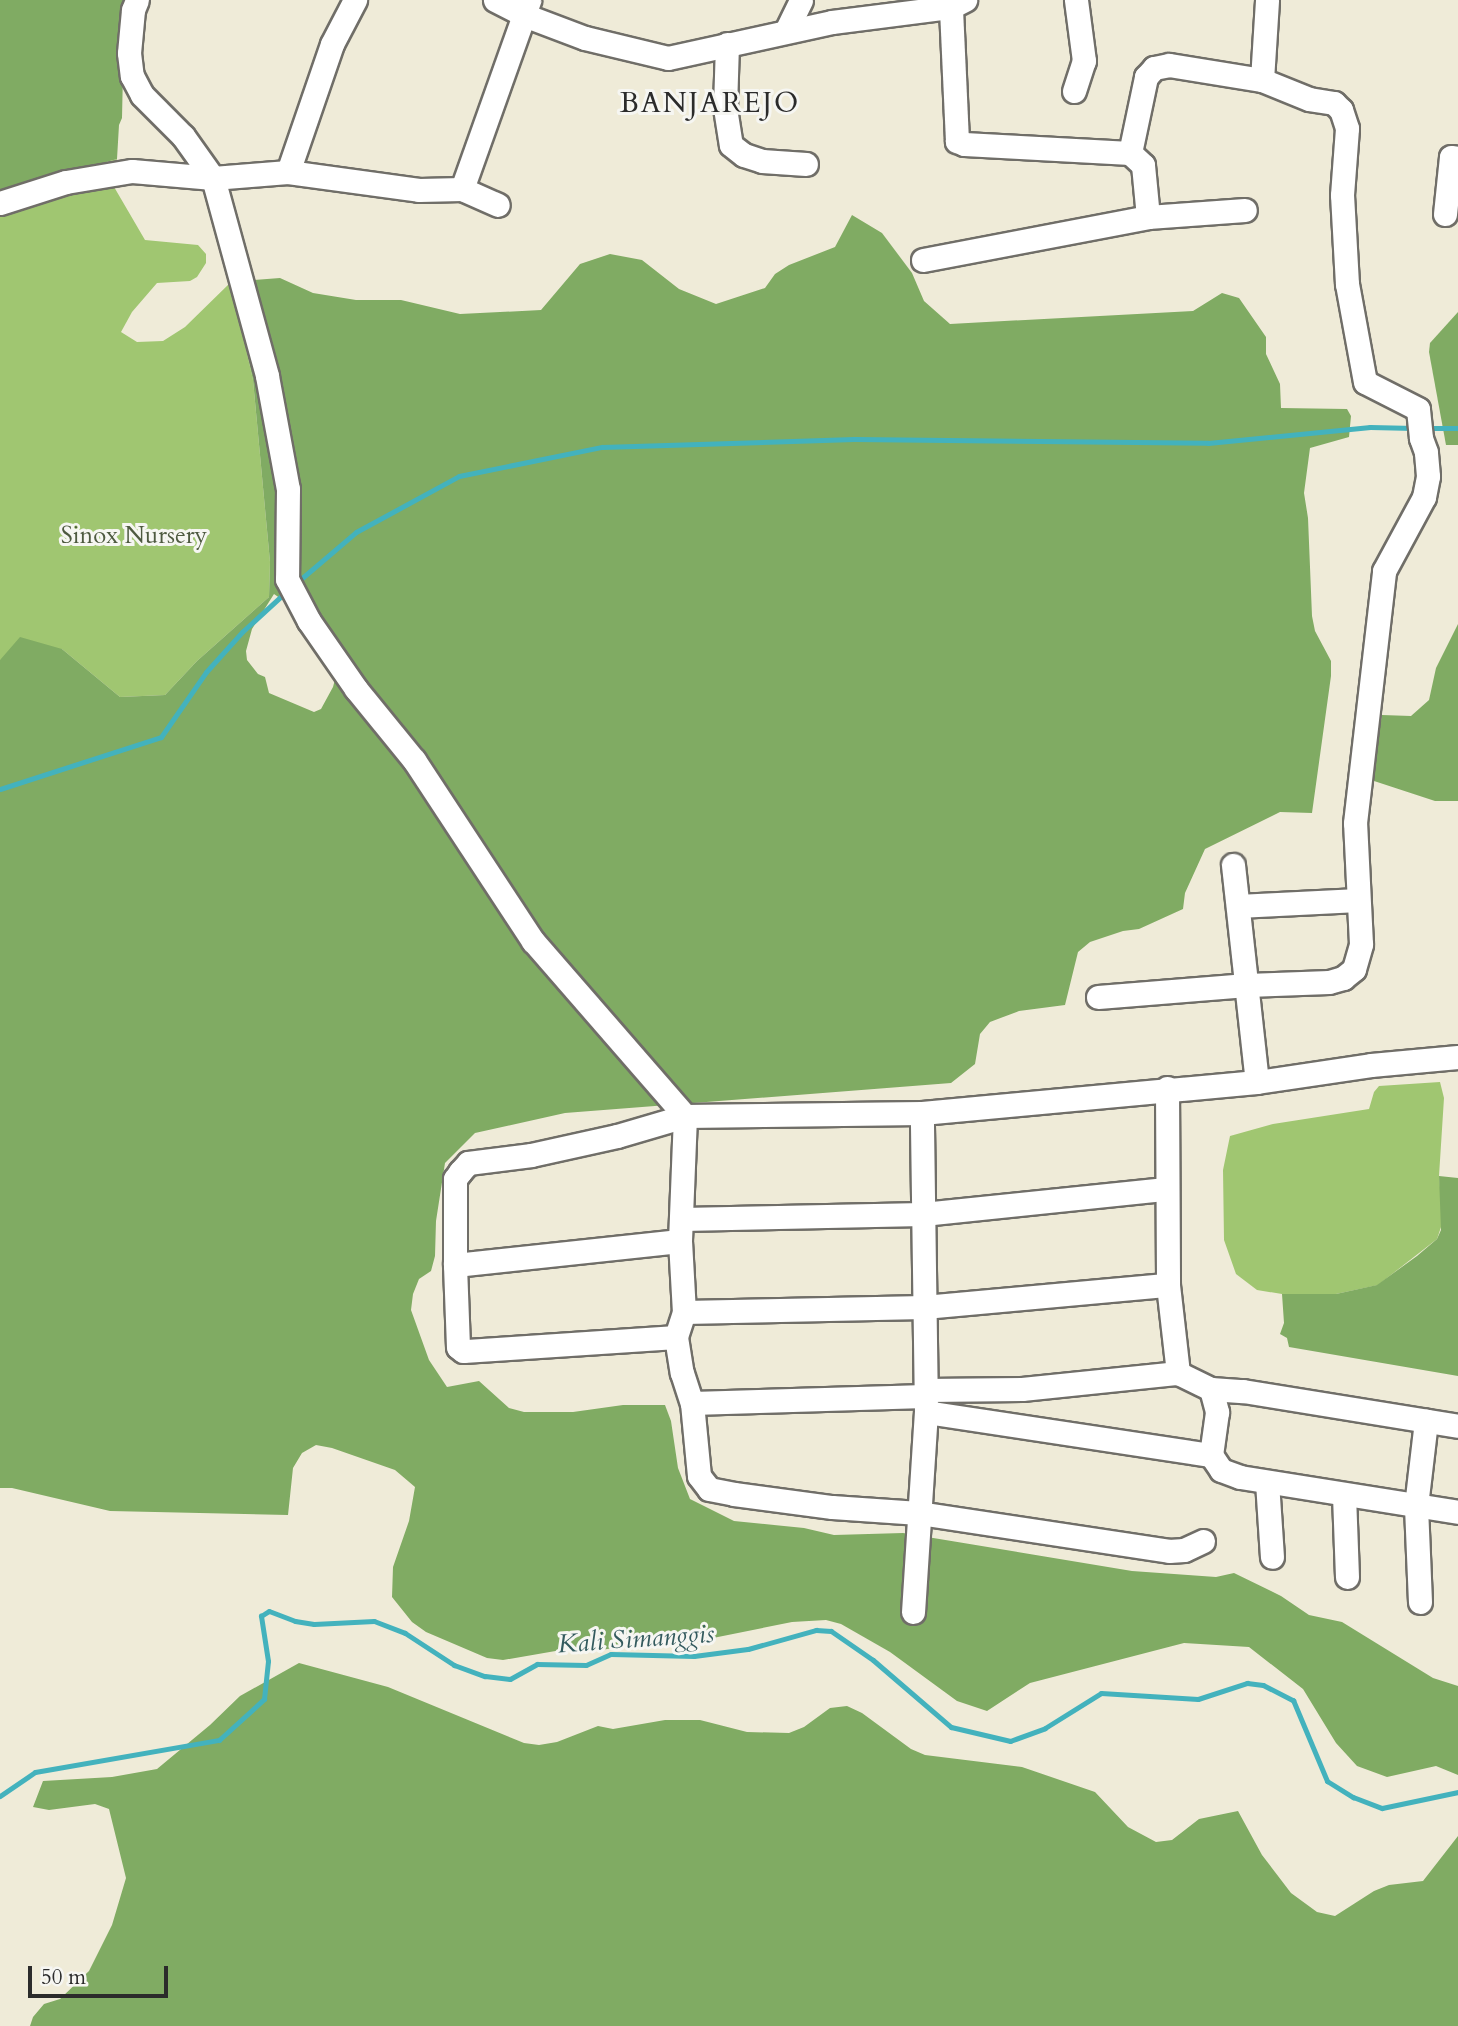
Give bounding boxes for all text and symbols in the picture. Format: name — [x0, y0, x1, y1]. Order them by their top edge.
district label: BANJAREJO — [621, 86, 799, 120]
park label: Sinox Nursery — [61, 522, 207, 550]
water label: Kali Simanggis — [557, 1618, 715, 1660]
scale bar — [32, 1952, 172, 1996]
text: 50 m — [41, 1963, 86, 1992]

